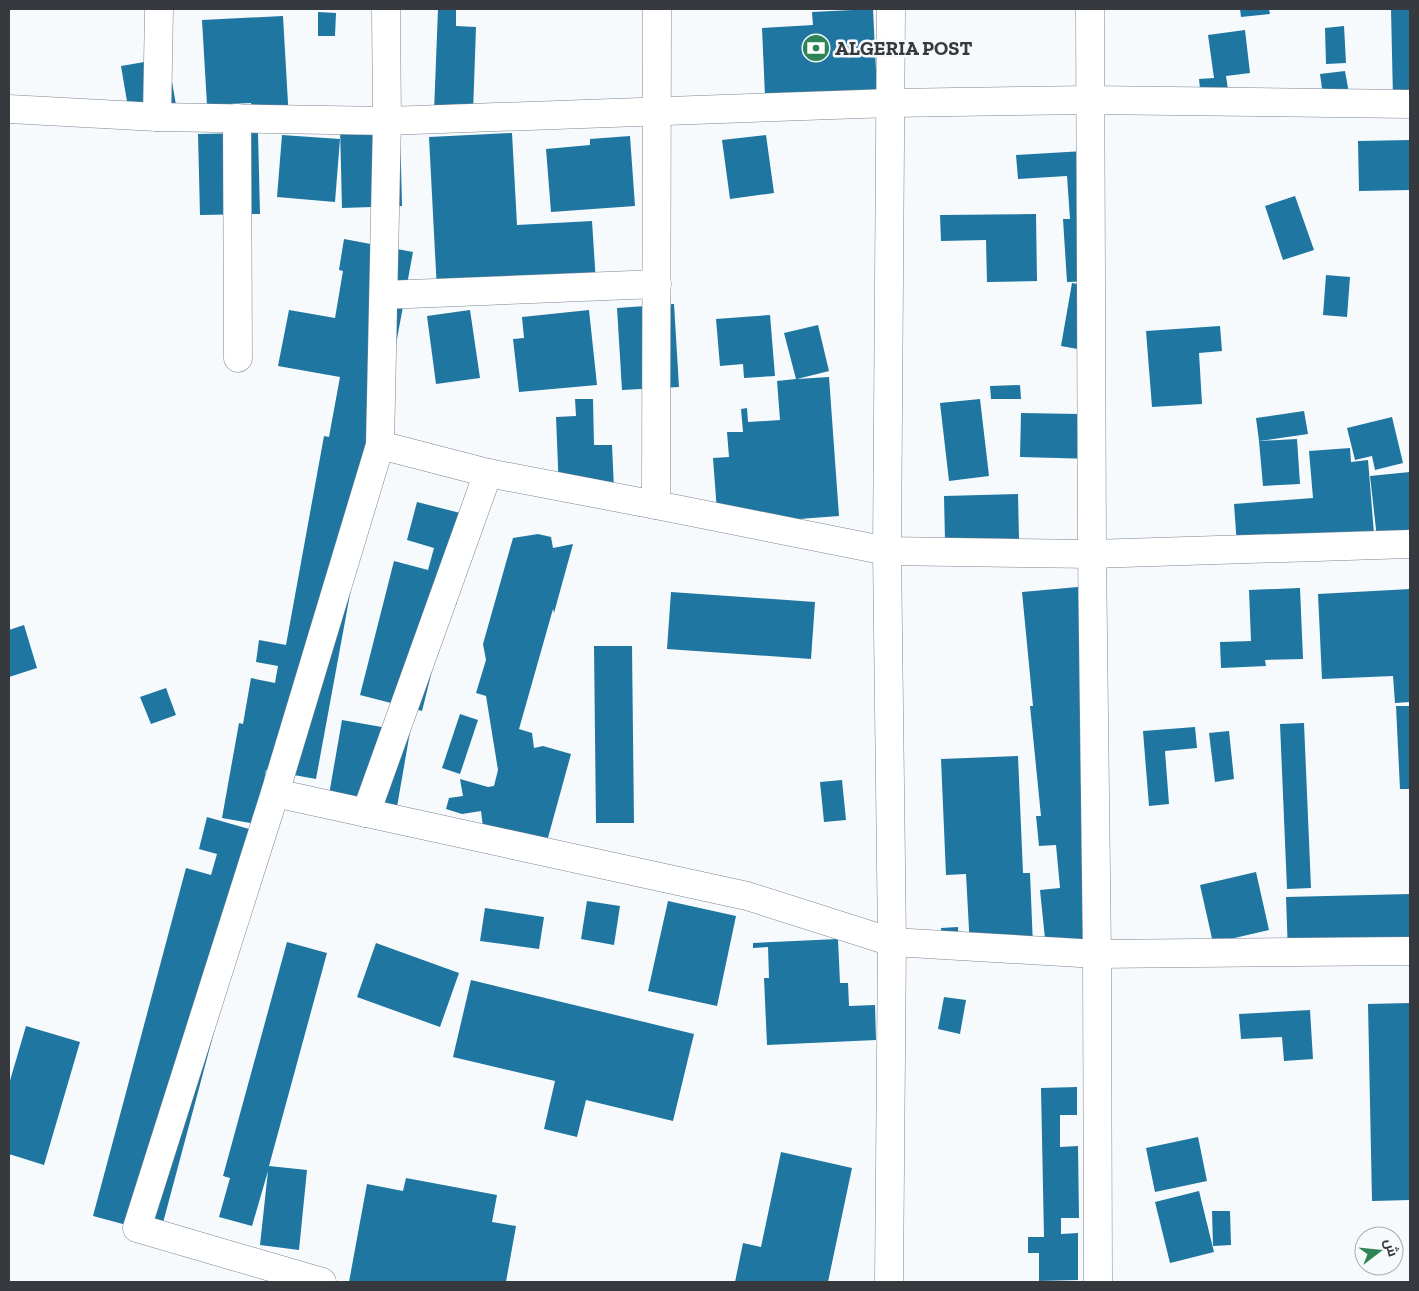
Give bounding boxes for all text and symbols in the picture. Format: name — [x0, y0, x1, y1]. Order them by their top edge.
bank icon: ALGERIA POST — [801, 33, 831, 63]
place label: ALGERIA POST — [835, 36, 972, 60]
north arrow — [1354, 1226, 1404, 1276]
text: ش — [1380, 1237, 1402, 1259]

